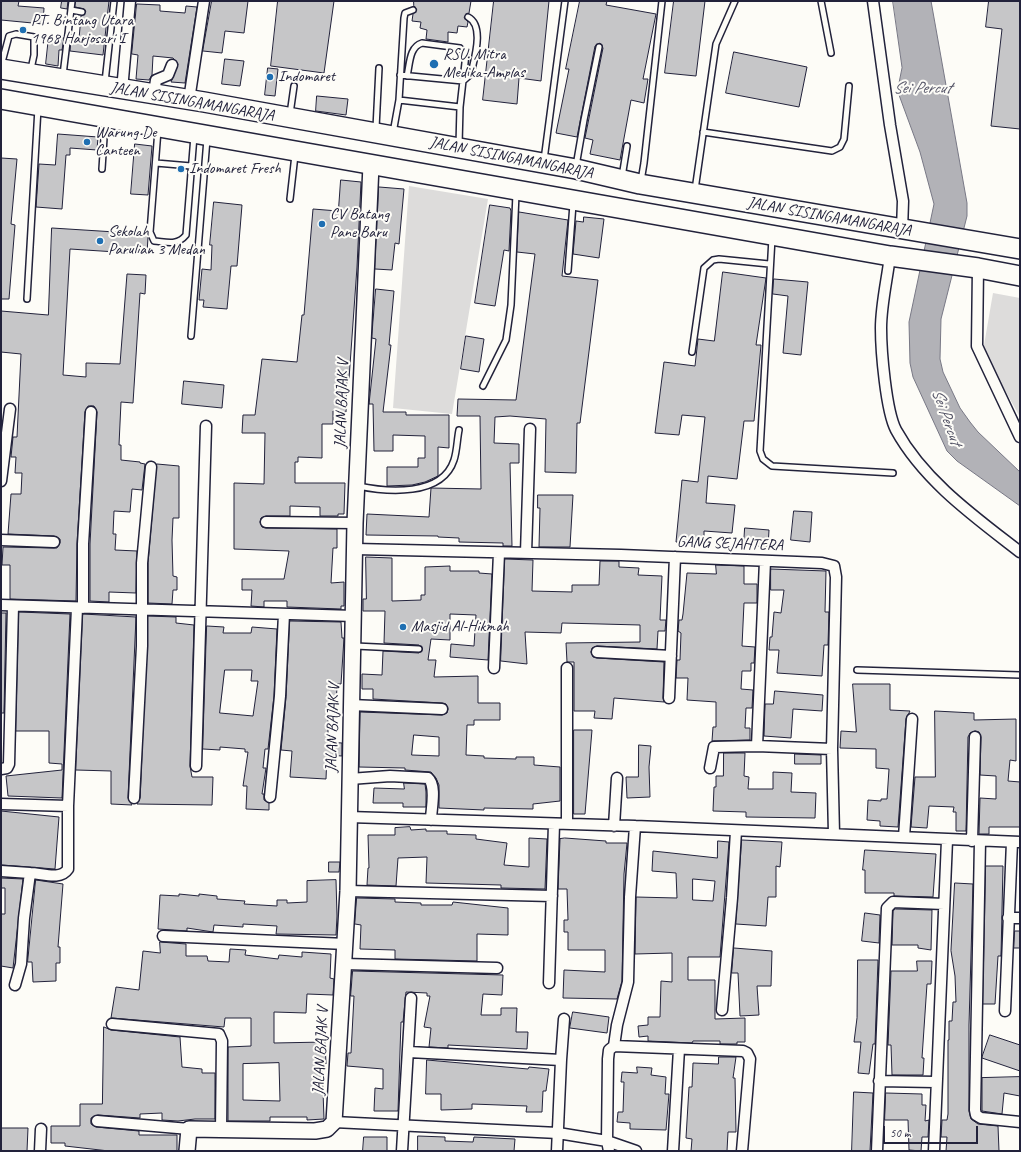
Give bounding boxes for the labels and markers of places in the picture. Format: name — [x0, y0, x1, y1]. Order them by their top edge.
place label: PT. Bintang Utara 1968 Harjosari I — [31, 11, 133, 49]
marker: PT. Bintang Utara 1968 Harjosari I — [18, 25, 28, 35]
place label: RSU. Mitra Medika-Amplas — [443, 45, 525, 83]
marker: RSU. Mitra Medika-Amplas — [428, 58, 440, 70]
place label: Indomaret — [278, 67, 335, 87]
marker: Indomaret — [265, 72, 275, 82]
place label: Warung De Canteen — [95, 123, 157, 161]
marker: Warung De Canteen — [82, 137, 92, 147]
place label: Indomaret Fresh — [189, 159, 281, 179]
marker: Indomaret Fresh — [176, 164, 186, 174]
place label: CV Batang Pane Baru — [330, 205, 389, 243]
marker: CV Batang Pane Baru — [317, 219, 327, 229]
place label: Sekolah Parulian 3 Medan — [108, 222, 205, 260]
marker: Sekolah Parulian 3 Medan — [95, 236, 105, 246]
place label: Masjid Al-Hikmah — [411, 617, 509, 637]
marker: Masjid Al-Hikmah — [398, 622, 408, 632]

